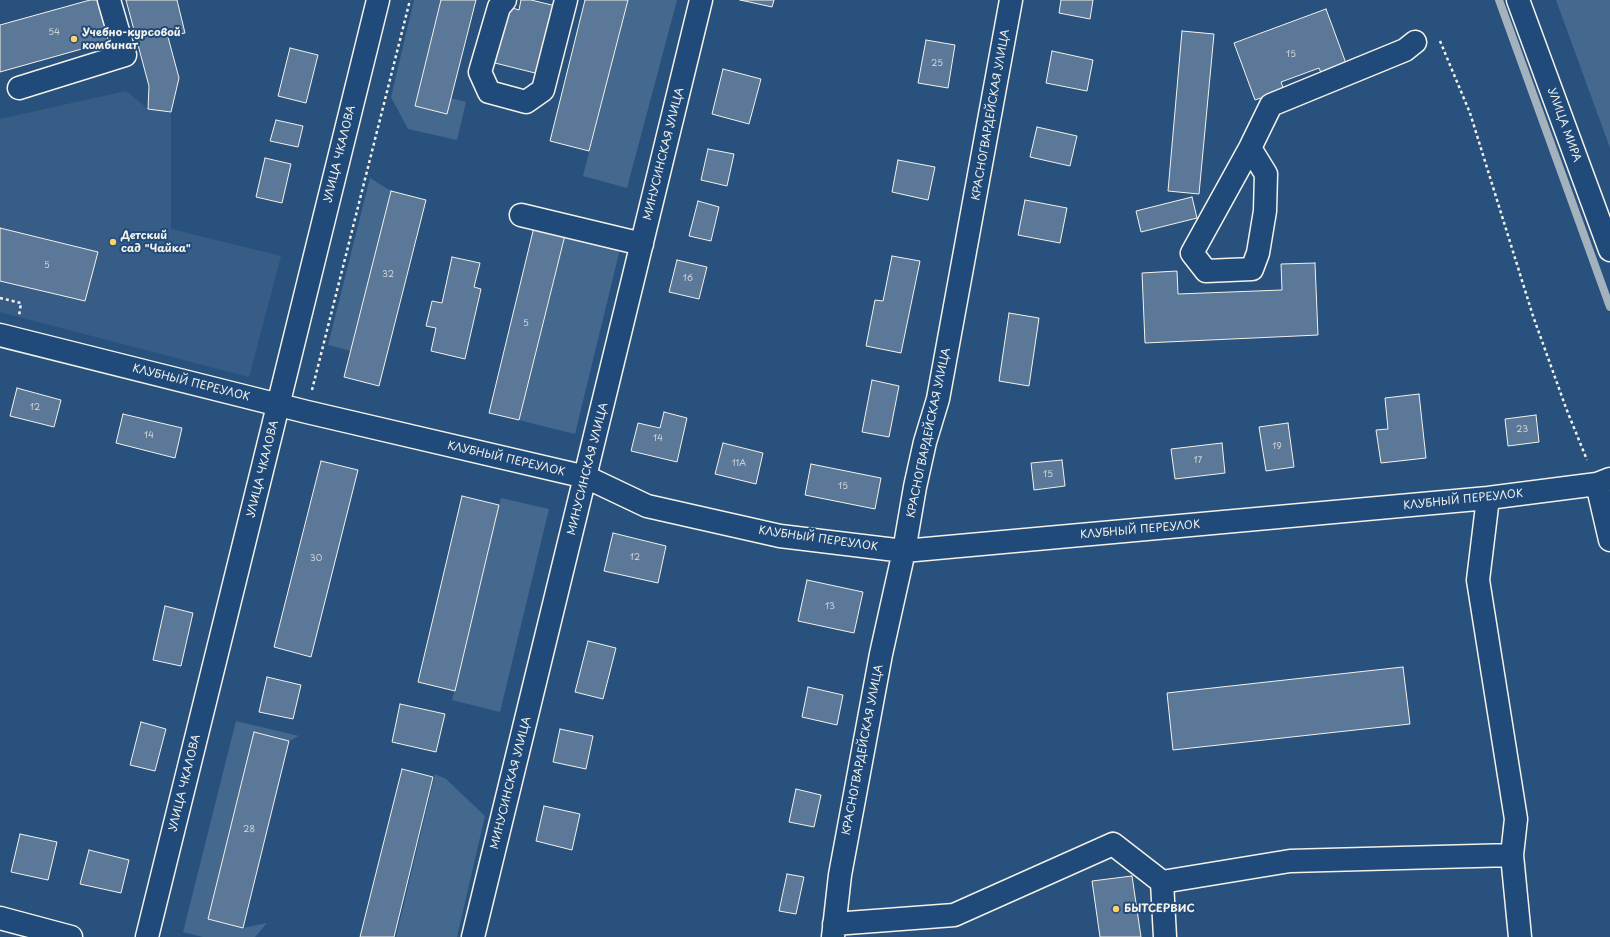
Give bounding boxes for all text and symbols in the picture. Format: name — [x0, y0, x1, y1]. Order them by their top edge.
place label: Учебно-курсовой комбинат — [82, 26, 181, 52]
house number: 54 — [48, 28, 60, 38]
street label: КРАСНОГВАРДЕЙСКАЯ УЛИЦА — [969, 28, 1013, 202]
marker: Учебно-курсовой комбинат — [69, 34, 79, 44]
house number: 15 — [1286, 50, 1296, 60]
house number: 25 — [931, 59, 943, 69]
street label: МИНУСИНСКАЯ УЛИЦА — [641, 86, 687, 222]
street label: УЛИЦА МИРА — [1544, 86, 1584, 164]
street label: УЛИЦА ЧКАЛОВА — [322, 104, 358, 204]
place label: Детский сад "Чайка" — [121, 229, 191, 255]
marker: Детский сад "Чайка" — [108, 237, 118, 247]
house number: 5 — [44, 261, 50, 271]
house number: 32 — [382, 270, 394, 280]
house number: 16 — [683, 274, 693, 284]
house number: 5 — [523, 319, 529, 329]
street label: КРАСНОГВАРДЕЙСКАЯ УЛИЦА — [904, 347, 954, 519]
street label: КЛУБНЫЙ ПЕРЕУЛОК — [131, 362, 251, 404]
street label: МИНУСИНСКАЯ УЛИЦА — [565, 401, 611, 537]
house number: 12 — [30, 403, 40, 413]
street label: УЛИЦА ЧКАЛОВА — [245, 419, 281, 519]
house number: 23 — [1516, 425, 1528, 435]
house number: 14 — [144, 431, 154, 441]
house number: 14 — [653, 434, 663, 444]
street label: КЛУБНЫЙ ПЕРЕУЛОК — [446, 439, 566, 479]
house number: 19 — [1272, 442, 1282, 452]
house number: 17 — [1194, 456, 1202, 466]
house number: 11А — [732, 459, 746, 469]
house number: 15 — [1043, 470, 1053, 480]
house number: 15 — [838, 482, 848, 492]
street label: КЛУБНЫЙ ПЕРЕУЛОК — [1402, 487, 1524, 513]
street label: КЛУБНЫЙ ПЕРЕУЛОК — [1079, 518, 1201, 542]
street label: КЛУБНЫЙ ПЕРЕУЛОК — [757, 524, 879, 554]
house number: 12 — [630, 553, 640, 563]
house number: 30 — [310, 554, 322, 564]
house number: 13 — [825, 602, 835, 612]
street label: КРАСНОГВАРДЕЙСКАЯ УЛИЦА — [840, 663, 886, 837]
street label: МИНУСИНСКАЯ УЛИЦА — [488, 715, 534, 851]
street label: УЛИЦА ЧКАЛОВА — [167, 733, 203, 833]
house number: 28 — [243, 825, 255, 835]
place label: БЫТСЕРВИС — [1124, 902, 1195, 916]
marker: БЫТСЕРВИС — [1111, 904, 1121, 914]

